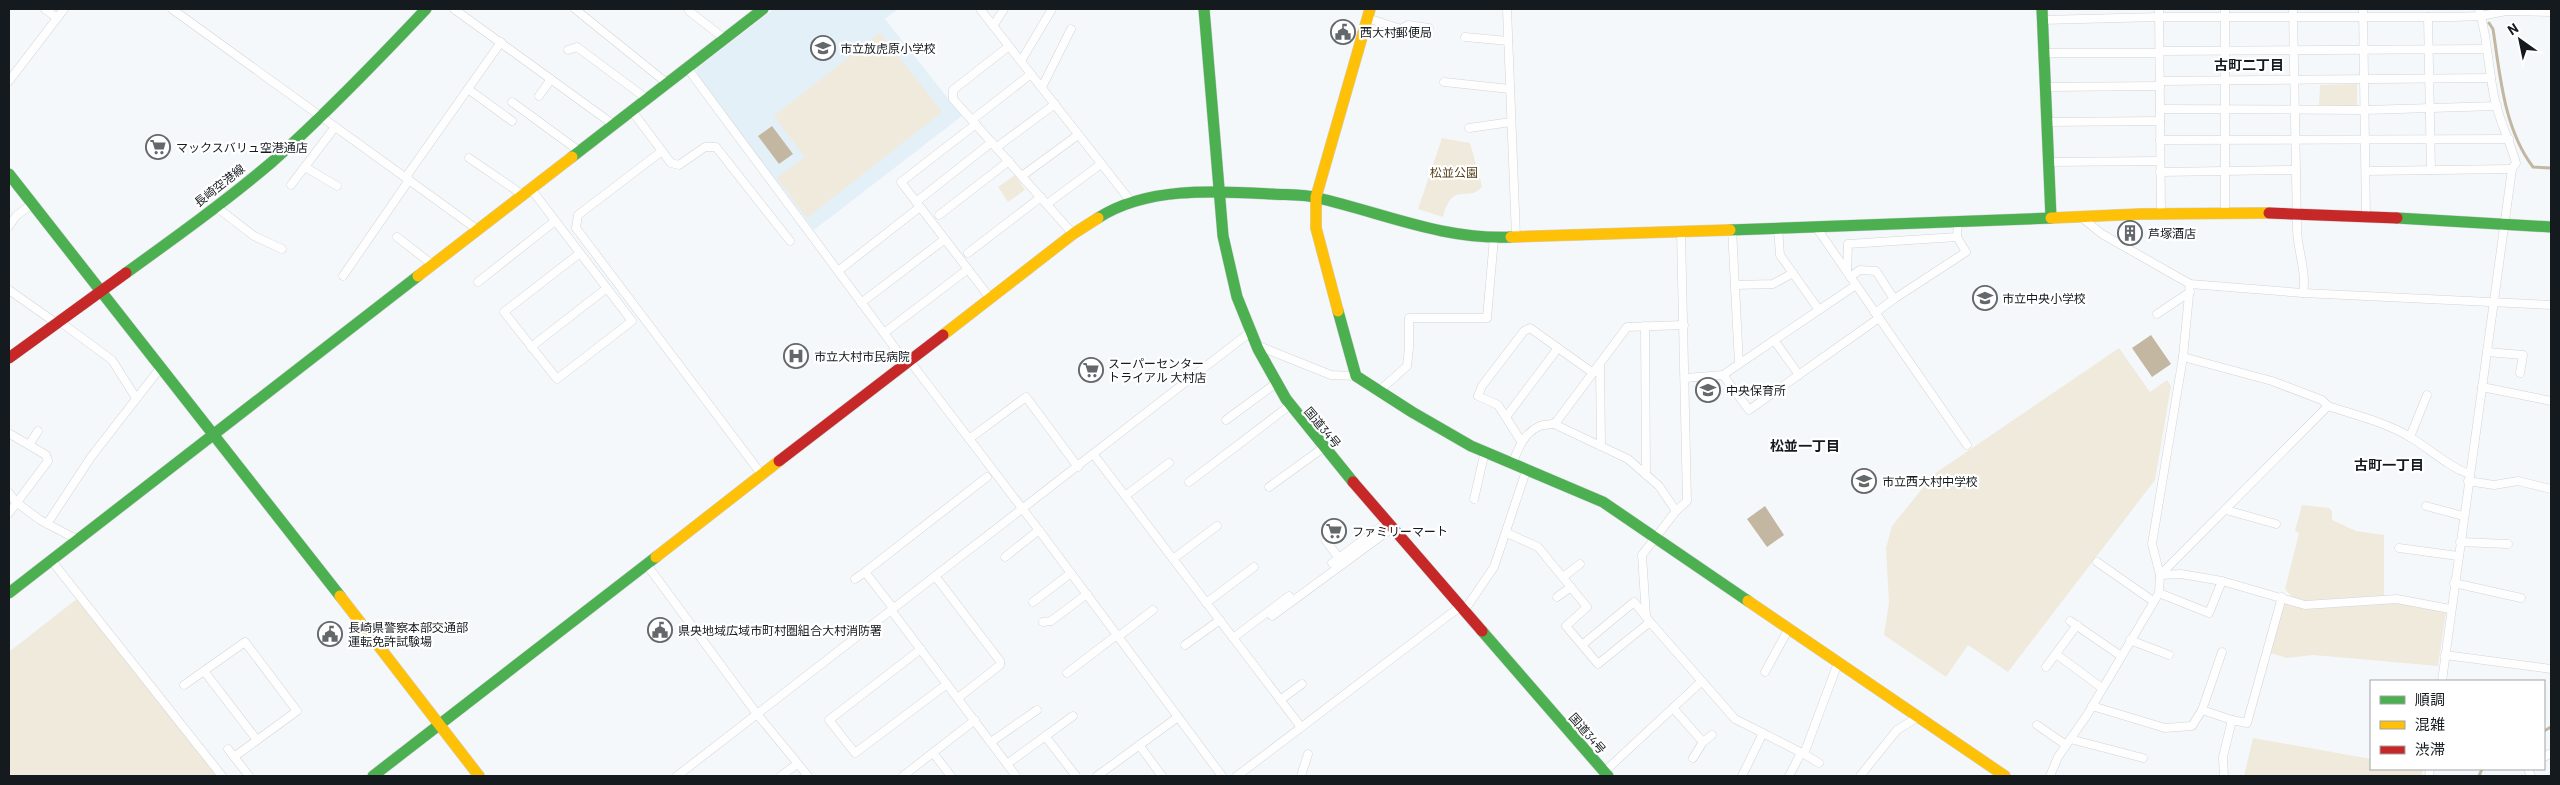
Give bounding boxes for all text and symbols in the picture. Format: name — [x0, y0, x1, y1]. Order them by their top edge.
north arrow — [2495, 15, 2545, 65]
public building icon: 西大村郵便局 — [1330, 19, 1356, 45]
text: N — [2504, 19, 2521, 38]
place label: 西大村郵便局 — [1360, 25, 1432, 39]
school or university icon: 市立放虎原小学校 — [810, 35, 836, 61]
place label: 市立放虎原小学校 — [840, 41, 936, 55]
district label: 古町二丁目 — [2214, 56, 2284, 73]
supermarket icon: マックスバリュ空港通店 — [145, 134, 171, 160]
place label: マックスバリュ空港通店 — [176, 140, 308, 154]
street label: 長崎空港線 — [191, 161, 247, 209]
park label: 松並公園 — [1430, 165, 1478, 179]
building icon: 芦塚酒店 — [2117, 220, 2143, 246]
place label: 芦塚酒店 — [2148, 226, 2196, 240]
school or university icon: 市立中央小学校 — [1972, 285, 1998, 311]
place label: 市立中央小学校 — [2002, 291, 2086, 305]
hospital icon: 市立大村市民病院 — [783, 343, 809, 369]
place label: 市立大村市民病院 — [814, 349, 910, 363]
place label: スーパーセンター トライアル 大村店 — [1108, 356, 1206, 384]
supermarket icon: スーパーセンター トライアル 大村店 — [1078, 357, 1104, 383]
school or university icon: 中央保育所 — [1695, 377, 1721, 403]
place label: 中央保育所 — [1726, 383, 1786, 397]
street label: 国道34号 — [1302, 404, 1344, 450]
district label: 松並一丁目 — [1770, 437, 1840, 454]
district label: 古町一丁目 — [2354, 456, 2424, 473]
school or university icon: 市立西大村中学校 — [1851, 468, 1877, 494]
place label: 市立西大村中学校 — [1882, 474, 1978, 488]
supermarket icon: ファミリーマート — [1321, 518, 1347, 544]
place label: ファミリーマート — [1352, 524, 1448, 538]
public building icon: 県央地域広域市町村圏組合大村消防署 — [647, 617, 673, 643]
place label: 長崎県警察本部交通部 運転免許試験場 — [348, 620, 468, 648]
public building icon: 長崎県警察本部交通部 運転免許試験場 — [317, 621, 343, 647]
place label: 県央地域広域市町村圏組合大村消防署 — [678, 623, 882, 637]
legend — [2370, 680, 2545, 770]
text: 順調 — [2415, 690, 2445, 708]
street label: 国道34号 — [1567, 710, 1609, 756]
text: 混雑 — [2415, 715, 2445, 733]
text: 渋滞 — [2415, 740, 2445, 758]

